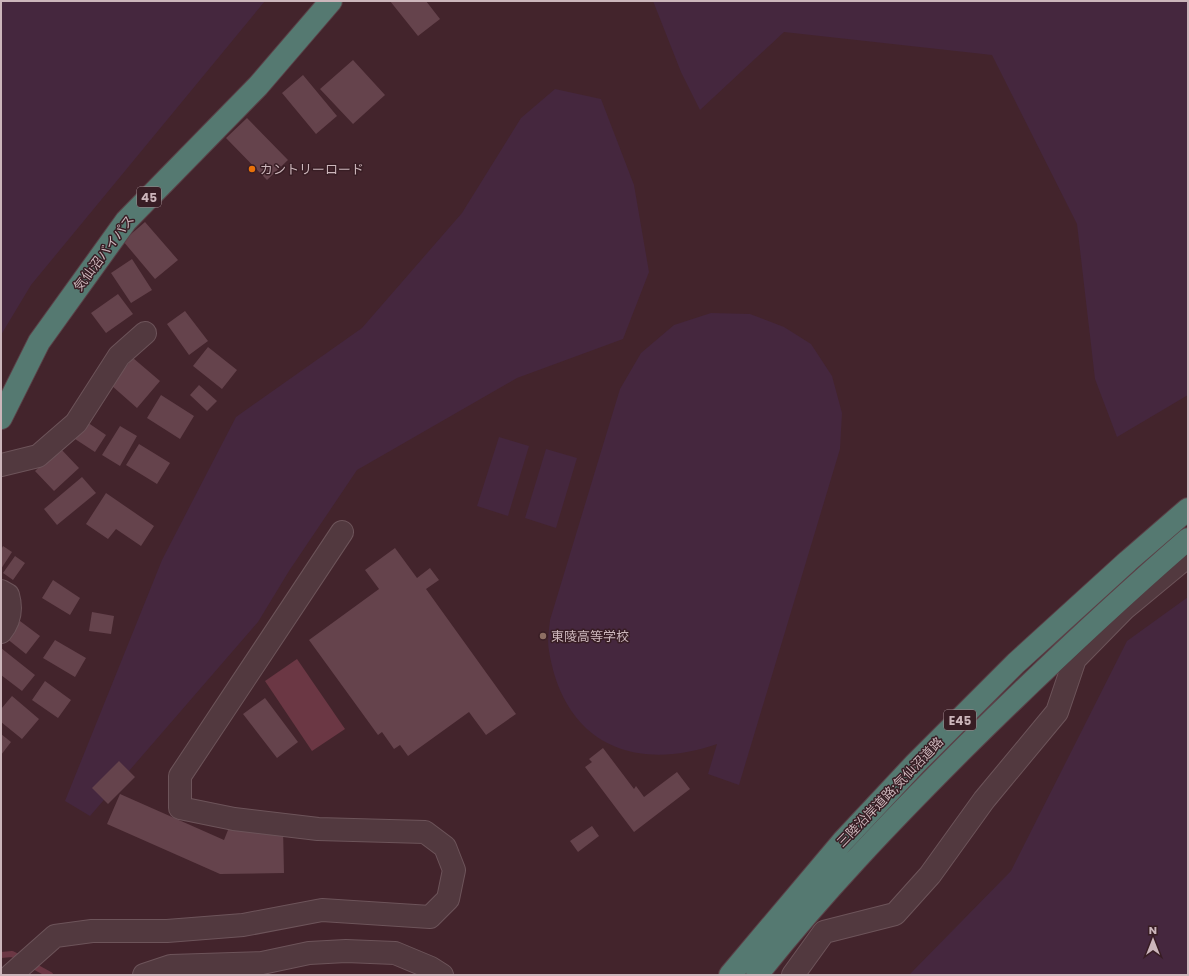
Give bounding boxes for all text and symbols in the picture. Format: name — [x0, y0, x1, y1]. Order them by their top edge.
place label: カントリーロード — [260, 160, 364, 179]
marker: カントリーロード — [247, 164, 257, 174]
road number: 45 — [137, 187, 161, 207]
street label: 気仙沼バイパス — [69, 211, 139, 295]
place label: 東陵高等学校 — [551, 627, 629, 646]
marker: 東陵高等学校 — [538, 631, 548, 641]
road number: E45 — [944, 710, 976, 730]
street label: 三陸沿岸道路;気仙沼道路 — [832, 733, 948, 851]
north arrow — [1133, 920, 1173, 960]
text: N — [1149, 922, 1157, 938]

